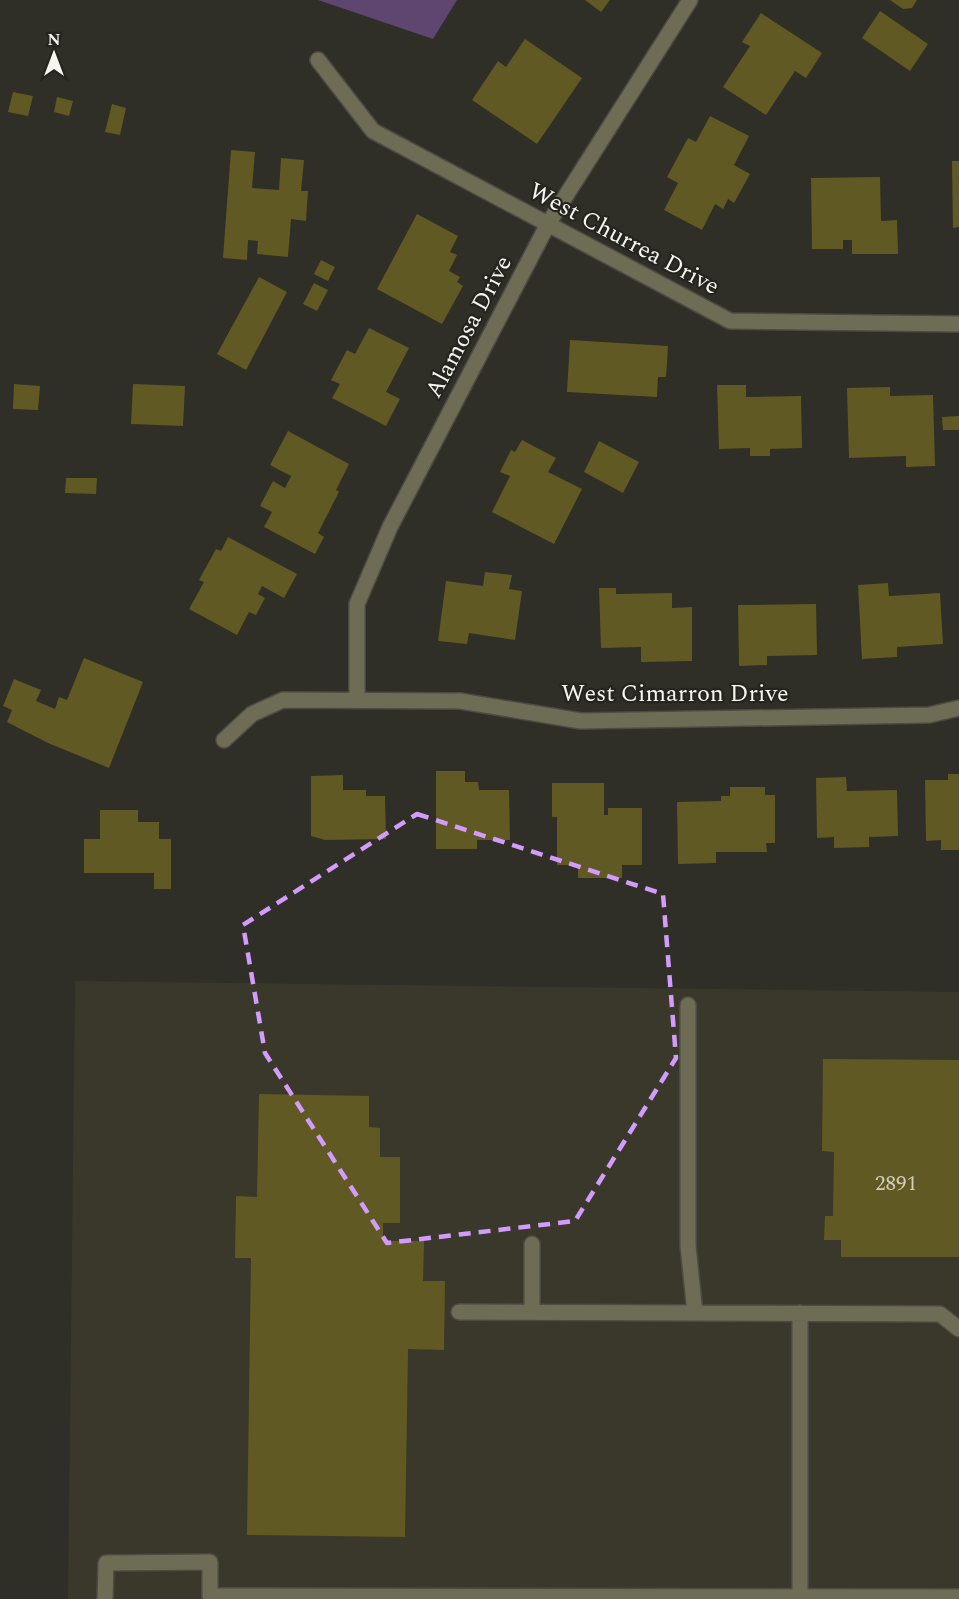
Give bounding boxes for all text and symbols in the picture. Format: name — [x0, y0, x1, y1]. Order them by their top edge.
north arrow — [24, 24, 84, 84]
text: N — [47, 28, 61, 52]
street label: West Churrea Drive — [522, 173, 726, 305]
street label: Alamosa Drive — [416, 249, 522, 405]
street label: West Cimarron Drive — [561, 676, 789, 712]
house number: 2891 — [875, 1168, 917, 1200]

